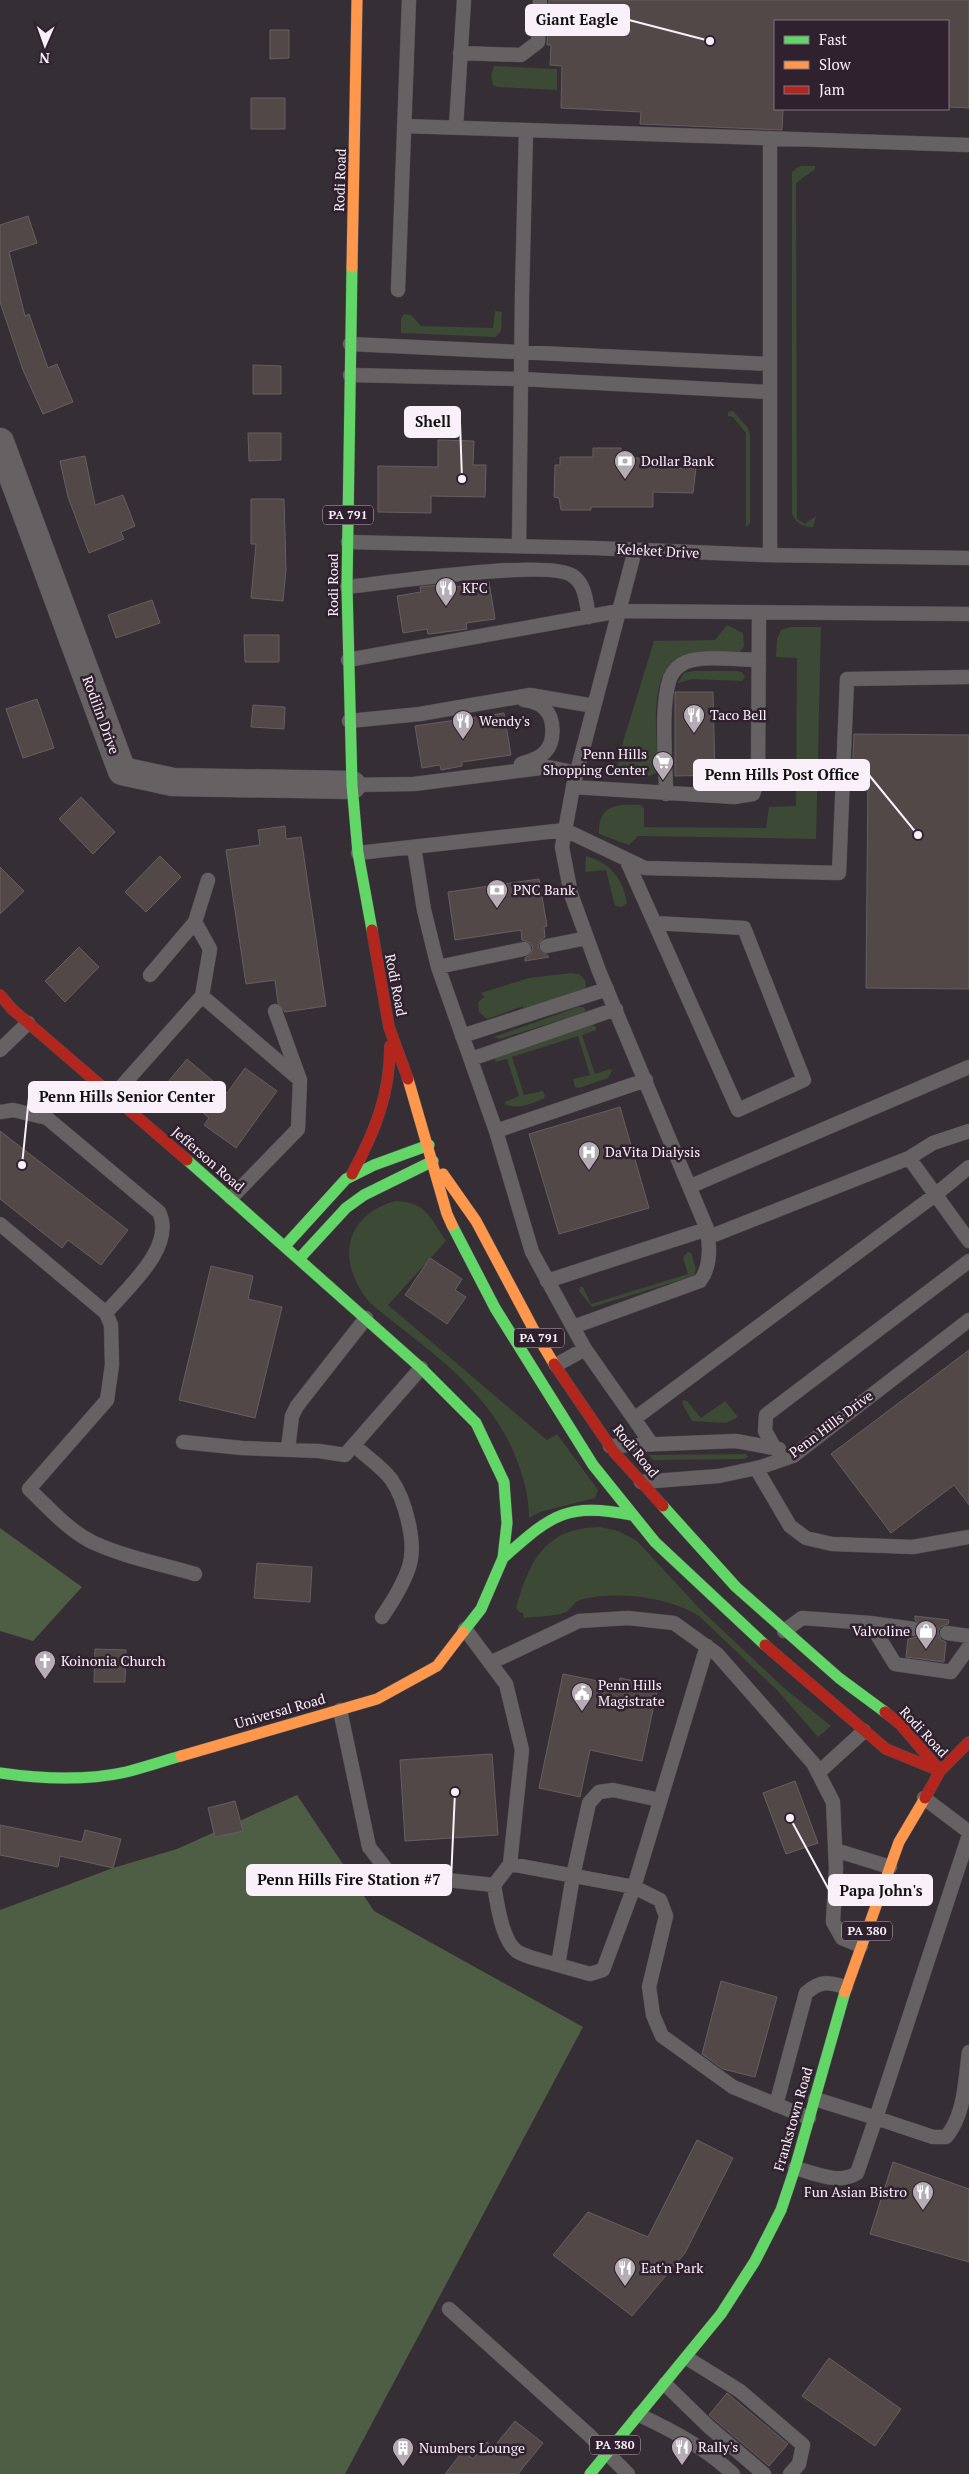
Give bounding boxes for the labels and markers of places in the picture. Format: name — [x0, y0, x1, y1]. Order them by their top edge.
callout: Giant Eagle — [526, 5, 629, 35]
callout: Shell — [405, 407, 460, 437]
bank icon: Dollar Bank — [613, 449, 637, 480]
place label: Dollar Bank — [641, 451, 715, 470]
restaurant icon: KFC — [434, 576, 458, 607]
place label: KFC — [462, 578, 488, 597]
restaurant icon: Taco Bell — [682, 703, 706, 734]
place label: Taco Bell — [710, 705, 767, 724]
restaurant icon: Wendy's — [451, 709, 475, 740]
place label: Wendy's — [479, 711, 530, 730]
place label: Penn Hills Shopping Center — [543, 744, 648, 779]
supermarket icon: Penn Hills Shopping Center — [651, 750, 675, 781]
callout: Penn Hills Post Office — [694, 760, 869, 790]
bank icon: PNC Bank — [485, 878, 509, 909]
place label: PNC Bank — [513, 880, 576, 899]
callout: Penn Hills Senior Center — [29, 1082, 225, 1112]
hospital icon: DaVita Dialysis — [577, 1140, 601, 1171]
place label: DaVita Dialysis — [605, 1142, 700, 1161]
shop icon: Valvoline — [914, 1619, 938, 1650]
place label: Valvoline — [852, 1621, 910, 1640]
church icon: Koinonia Church — [33, 1649, 57, 1680]
place label: Koinonia Church — [61, 1651, 166, 1670]
place label: Penn Hills Magistrate — [598, 1675, 665, 1710]
public building icon: Penn Hills Magistrate — [570, 1681, 594, 1712]
callout: Penn Hills Fire Station #7 — [247, 1865, 451, 1895]
callout: Papa John's — [829, 1875, 932, 1905]
restaurant icon: Fun Asian Bistro — [911, 2180, 935, 2211]
place label: Fun Asian Bistro — [804, 2182, 907, 2201]
restaurant icon: Eat'n Park — [613, 2256, 637, 2287]
place label: Eat'n Park — [641, 2258, 704, 2277]
restaurant icon: Rally's — [670, 2435, 694, 2466]
building icon: Numbers Lounge — [391, 2436, 415, 2467]
place label: Rally's — [698, 2437, 738, 2456]
place label: Numbers Lounge — [419, 2438, 525, 2457]

